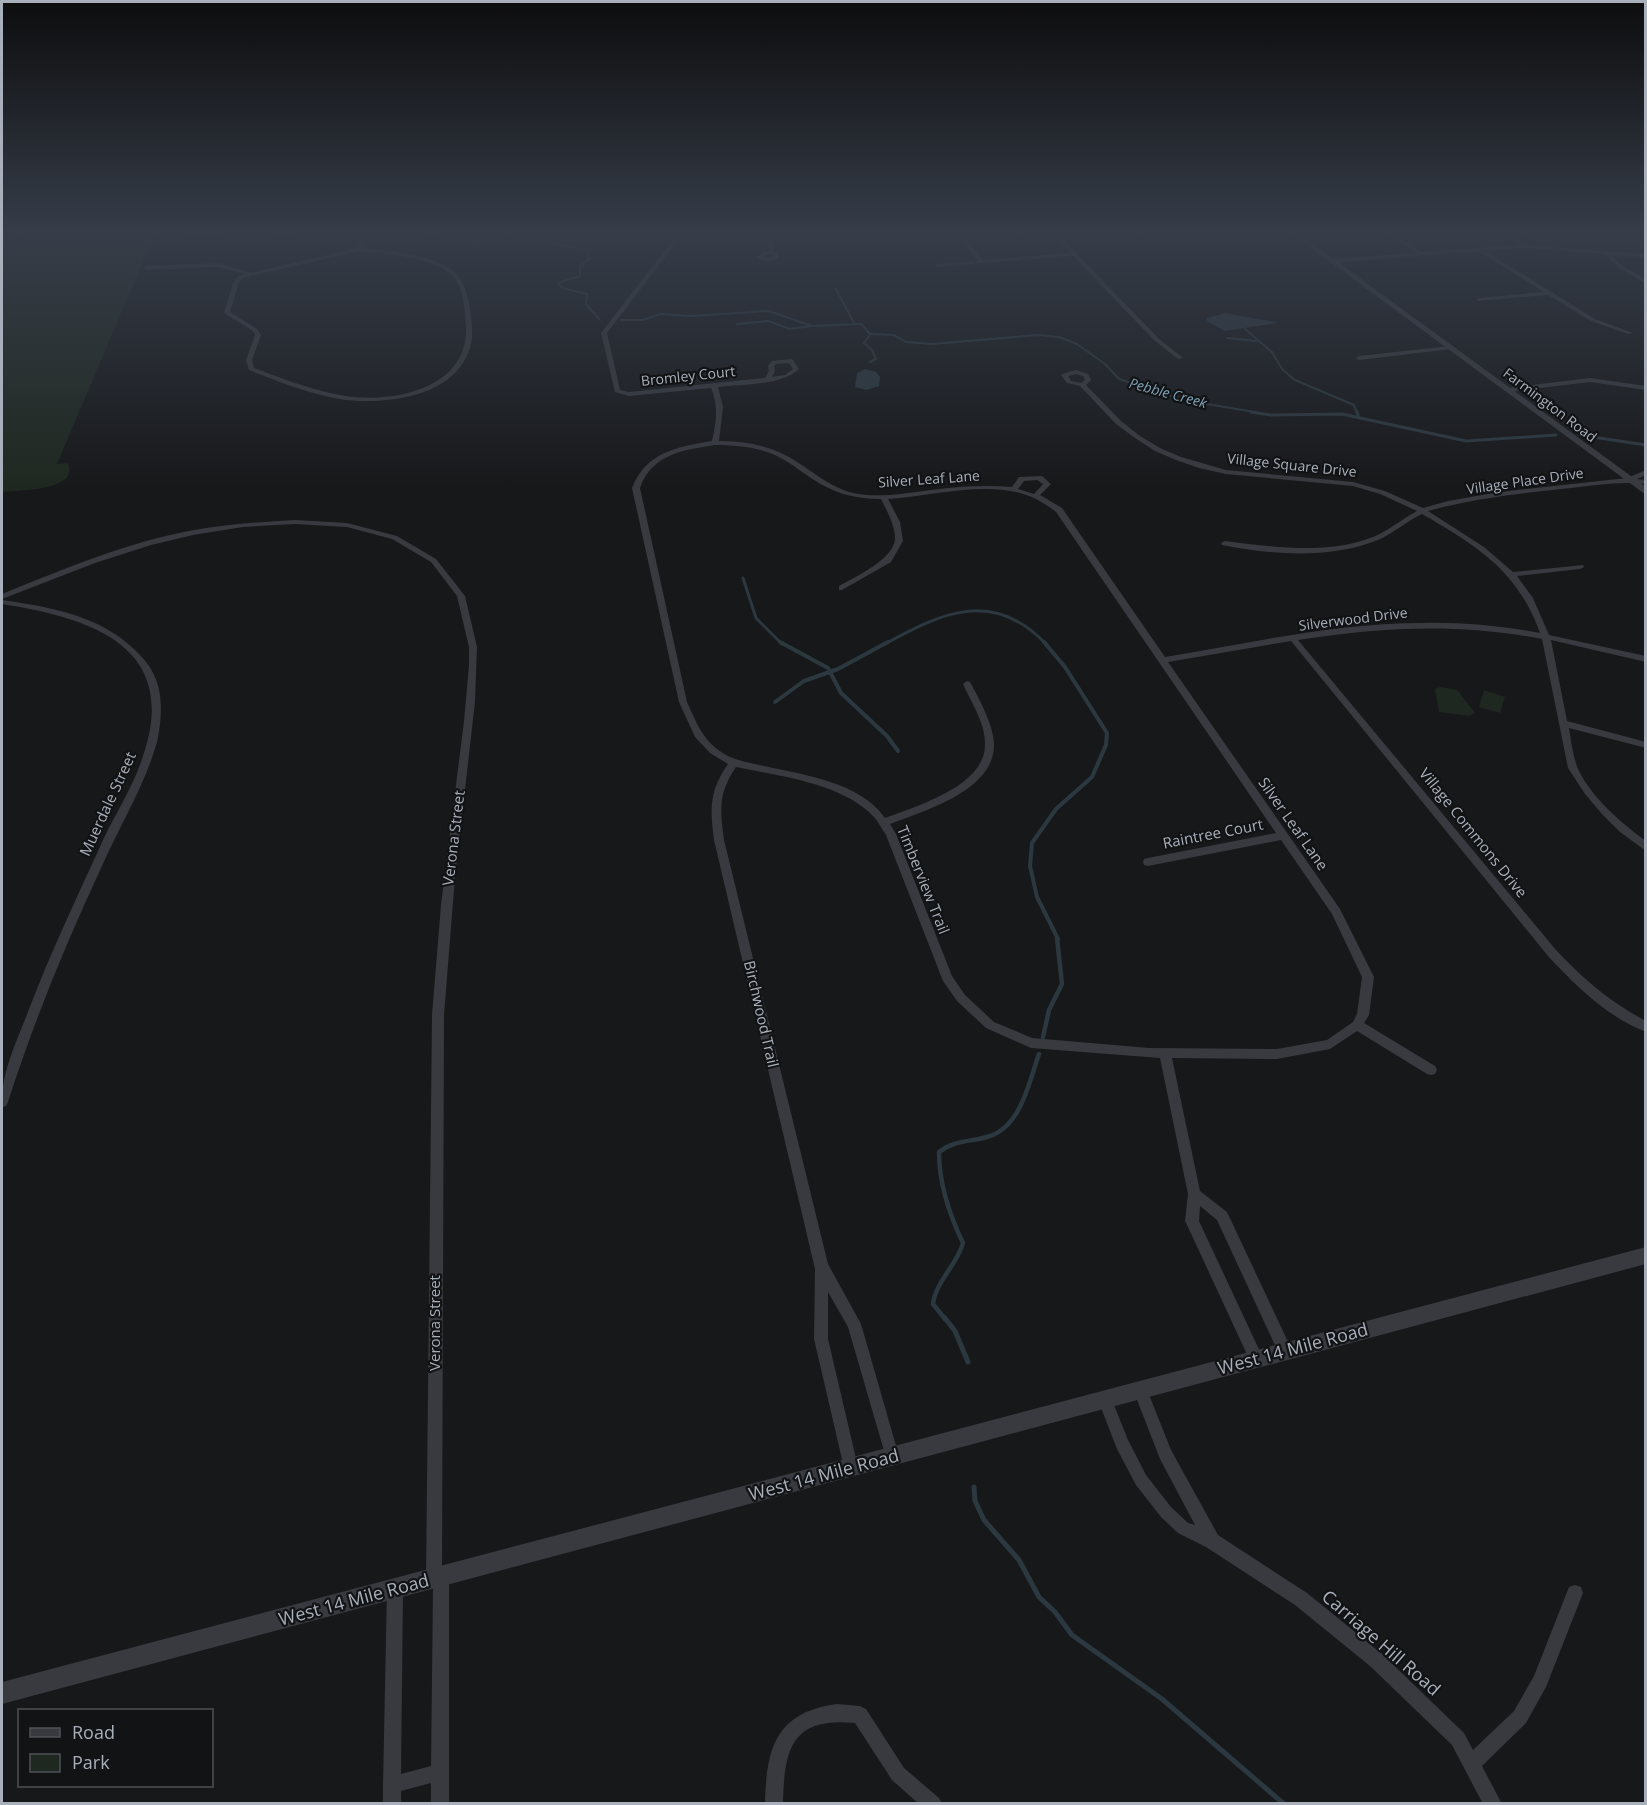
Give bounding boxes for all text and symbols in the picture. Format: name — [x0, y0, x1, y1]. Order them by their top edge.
street label: Bromley Court — [640, 361, 736, 390]
street label: Farmington Road — [1500, 363, 1601, 446]
water label: Pebble Creek — [1127, 373, 1210, 412]
street label: Village Square Drive — [1226, 448, 1358, 481]
street label: Village Place Drive — [1465, 463, 1585, 498]
street label: Silver Leaf Lane — [878, 465, 981, 492]
street label: Silverwood Drive — [1297, 602, 1409, 635]
street label: Muerdale Street — [74, 748, 140, 859]
street label: Village Commons Drive — [1415, 763, 1532, 901]
street label: Silver Leaf Lane — [1254, 773, 1333, 874]
street label: Verona Street — [437, 789, 469, 887]
street label: Raintree Court — [1161, 813, 1265, 853]
street label: Timberview Trail — [893, 822, 955, 937]
street label: Birchwood Trail — [740, 958, 784, 1069]
street label: Verona Street — [424, 1275, 444, 1371]
street label: West 14 Mile Road — [1215, 1316, 1371, 1380]
street label: West 14 Mile Road — [746, 1442, 902, 1506]
street label: West 14 Mile Road — [276, 1567, 432, 1631]
street label: Carriage Hill Road — [1317, 1584, 1446, 1700]
legend — [18, 1709, 213, 1787]
text: Road — [72, 1720, 115, 1744]
text: Park — [72, 1750, 110, 1774]

